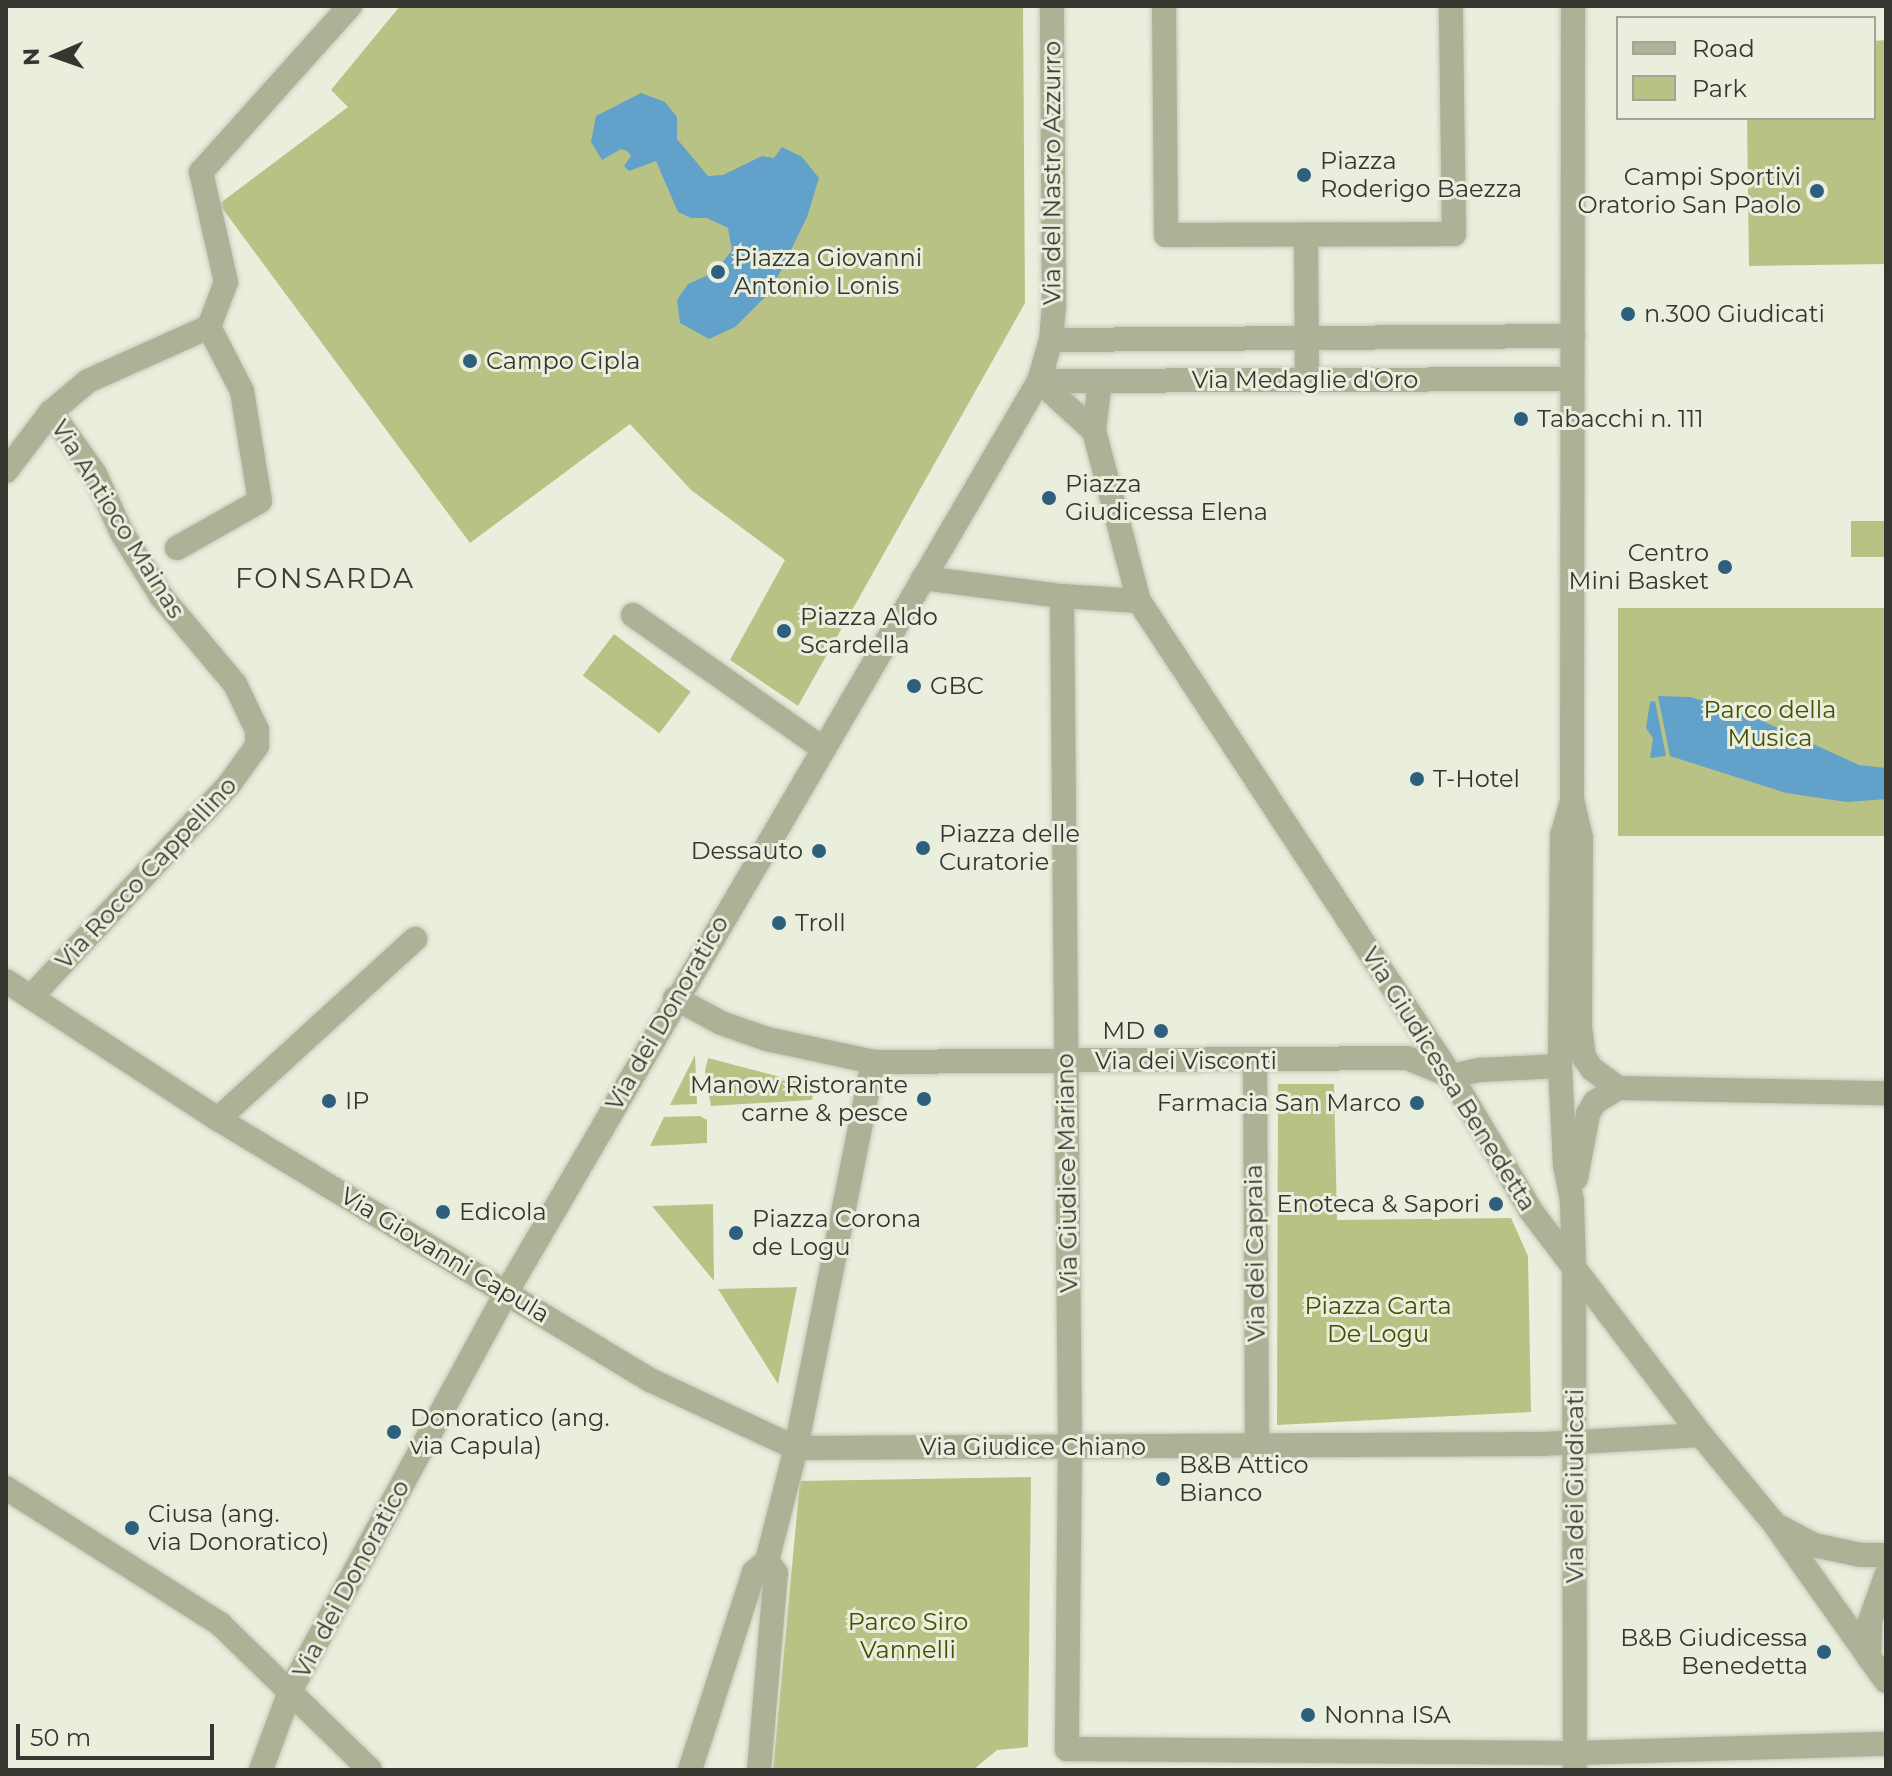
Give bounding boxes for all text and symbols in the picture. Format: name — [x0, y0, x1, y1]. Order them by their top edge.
north arrow — [16, 16, 96, 96]
legend — [1616, 16, 1876, 120]
text: Road — [1692, 34, 1755, 63]
street label: Via del Nastro Azzurro — [1038, 41, 1066, 305]
text: N — [18, 47, 45, 66]
text: Park — [1692, 74, 1747, 103]
place label: Piazza Roderigo Baezza — [1320, 147, 1522, 203]
place label: Campi Sportivi Oratorio San Paolo — [1577, 163, 1801, 219]
marker: Piazza Roderigo Baezza — [1295, 166, 1313, 184]
marker: Campi Sportivi Oratorio San Paolo — [1808, 182, 1826, 200]
place label: Piazza Giovanni Antonio Lonis — [734, 244, 922, 300]
marker: Piazza Giovanni Antonio Lonis — [709, 263, 727, 281]
place label: n.300 Giudicati — [1644, 300, 1825, 328]
marker: n.300 Giudicati — [1619, 305, 1637, 323]
place label: Campo Cipla — [486, 347, 640, 375]
marker: Campo Cipla — [461, 352, 479, 370]
street label: Via Medaglie d'Oro — [1192, 366, 1418, 394]
place label: Tabacchi n. 111 — [1537, 405, 1704, 433]
marker: Tabacchi n. 111 — [1512, 410, 1530, 428]
street label: Via Antioco Mainas — [45, 415, 191, 623]
place label: Piazza Giudicessa Elena — [1065, 470, 1268, 526]
marker: Piazza Giudicessa Elena — [1040, 489, 1058, 507]
place label: Centro Mini Basket — [1569, 539, 1709, 595]
marker: Centro Mini Basket — [1716, 558, 1734, 576]
district label: FONSARDA — [235, 561, 415, 595]
place label: Piazza Aldo Scardella — [800, 603, 938, 659]
marker: Piazza Aldo Scardella — [775, 622, 793, 640]
place label: GBC — [930, 672, 984, 700]
marker: GBC — [905, 677, 923, 695]
park label: Parco della Musica — [1704, 696, 1836, 752]
place label: T-Hotel — [1433, 765, 1520, 793]
marker: T-Hotel — [1408, 770, 1426, 788]
street label: Via Rocco Cappellino — [49, 771, 243, 975]
place label: Piazza delle Curatorie — [939, 820, 1080, 876]
place label: Dessauto — [691, 837, 803, 865]
marker: Piazza delle Curatorie — [914, 839, 932, 857]
marker: Dessauto — [810, 842, 828, 860]
place label: Troll — [795, 909, 846, 937]
street label: Via dei Donoratico — [599, 910, 735, 1116]
marker: Troll — [770, 914, 788, 932]
street label: Via Giudicessa Benedetta — [1356, 942, 1542, 1216]
place label: MD — [1102, 1017, 1145, 1045]
marker: MD — [1152, 1022, 1170, 1040]
street label: Via dei Visconti — [1095, 1047, 1277, 1075]
street label: Via Giudice Mariano — [1051, 1053, 1083, 1293]
place label: Manow Ristorante carne & pesce — [690, 1071, 908, 1127]
place label: IP — [345, 1087, 369, 1115]
place label: Farmacia San Marco — [1157, 1089, 1401, 1117]
marker: Manow Ristorante carne & pesce — [915, 1090, 933, 1108]
marker: IP — [320, 1092, 338, 1110]
marker: Farmacia San Marco — [1408, 1094, 1426, 1112]
street label: Via dei Capraia — [1239, 1164, 1271, 1342]
street label: Via Giovanni Capula — [335, 1181, 555, 1329]
place label: Enoteca & Sapori — [1276, 1190, 1480, 1218]
marker: Enoteca & Sapori — [1487, 1195, 1505, 1213]
place label: Edicola — [459, 1198, 547, 1226]
marker: Edicola — [434, 1203, 452, 1221]
place label: Piazza Corona de Logu — [752, 1205, 921, 1261]
marker: Piazza Corona de Logu — [727, 1224, 745, 1242]
park label: Piazza Carta De Logu — [1304, 1292, 1452, 1348]
street label: Via dei Giudicati — [1561, 1389, 1589, 1583]
place label: Donoratico (ang. via Capula) — [410, 1404, 610, 1460]
marker: Donoratico (ang. via Capula) — [385, 1423, 403, 1441]
street label: Via Giudice Chiano — [920, 1433, 1146, 1461]
place label: B&B Attico Bianco — [1179, 1451, 1309, 1507]
marker: B&B Attico Bianco — [1154, 1470, 1172, 1488]
street label: Via dei Donoratico — [287, 1475, 415, 1683]
place label: Ciusa (ang. via Donoratico) — [148, 1500, 329, 1556]
marker: Ciusa (ang. via Donoratico) — [123, 1519, 141, 1537]
park label: Parco Siro Vannelli — [848, 1608, 968, 1664]
place label: B&B Giudicessa Benedetta — [1620, 1624, 1808, 1680]
marker: B&B Giudicessa Benedetta — [1815, 1643, 1833, 1661]
place label: Nonna ISA — [1324, 1701, 1451, 1729]
marker: Nonna ISA — [1299, 1706, 1317, 1724]
scale bar — [20, 1708, 218, 1758]
text: 50 m — [30, 1723, 91, 1752]

